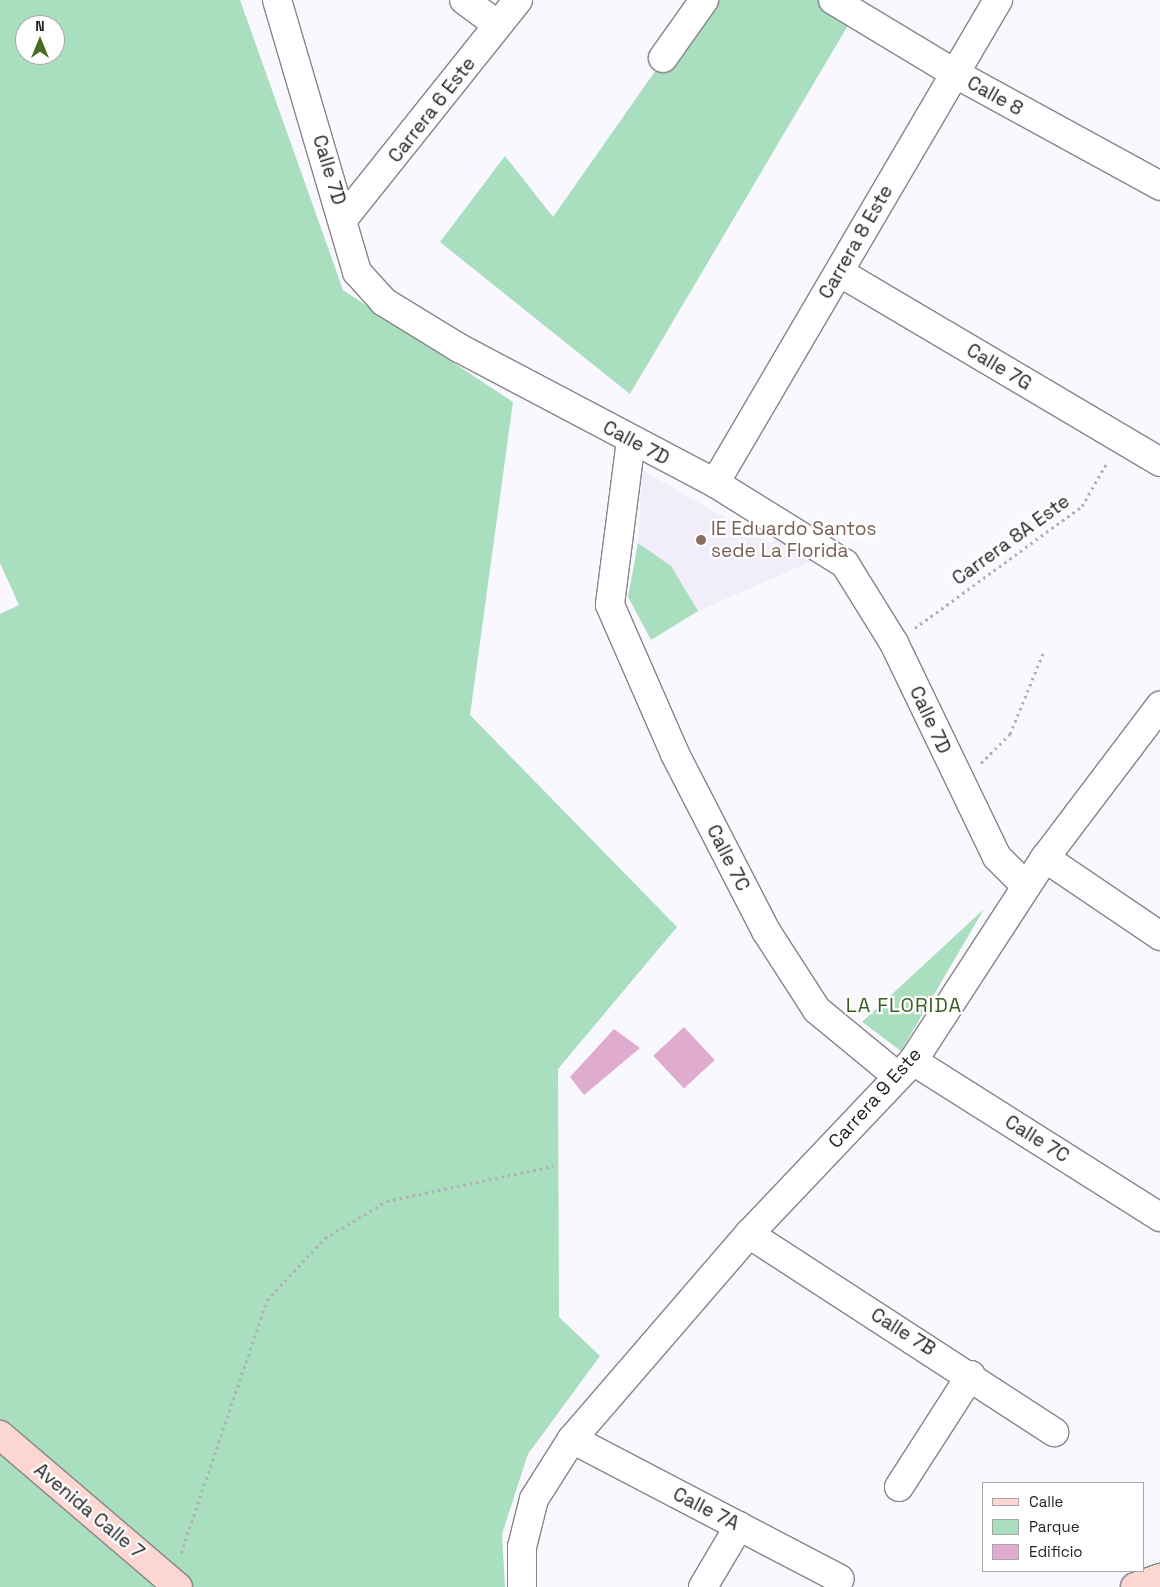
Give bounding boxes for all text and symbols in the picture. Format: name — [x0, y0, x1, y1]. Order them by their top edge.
north arrow — [15, 15, 65, 65]
text: N — [35, 17, 45, 35]
street label: Carrera 6 Este — [384, 53, 480, 167]
street label: Calle 8 — [963, 71, 1027, 121]
street label: Calle 7D — [308, 132, 350, 208]
street label: Carrera 8 Este — [814, 181, 898, 303]
street label: Calle 7G — [962, 339, 1036, 395]
street label: Calle 7D — [599, 416, 673, 470]
street label: Carrera 8A Este — [948, 490, 1074, 590]
place label: IE Eduardo Santos sede La Florida — [711, 518, 876, 562]
marker: IE Eduardo Santos sede La Florida — [695, 534, 707, 546]
street label: Calle 7D — [904, 683, 956, 757]
street label: Calle 7C — [702, 821, 754, 895]
district label: LA FLORIDA — [844, 993, 964, 1017]
street label: Carrera 9 Este — [824, 1043, 926, 1153]
street label: Calle 7C — [1001, 1110, 1073, 1168]
street label: Calle 7B — [866, 1303, 940, 1361]
street label: Avenida Calle 7 — [29, 1458, 149, 1564]
legend — [982, 1482, 1145, 1572]
street label: Calle 7A — [669, 1483, 743, 1535]
text: Calle — [1029, 1492, 1064, 1511]
text: Parque — [1029, 1517, 1080, 1536]
text: Edificio — [1029, 1542, 1083, 1561]

